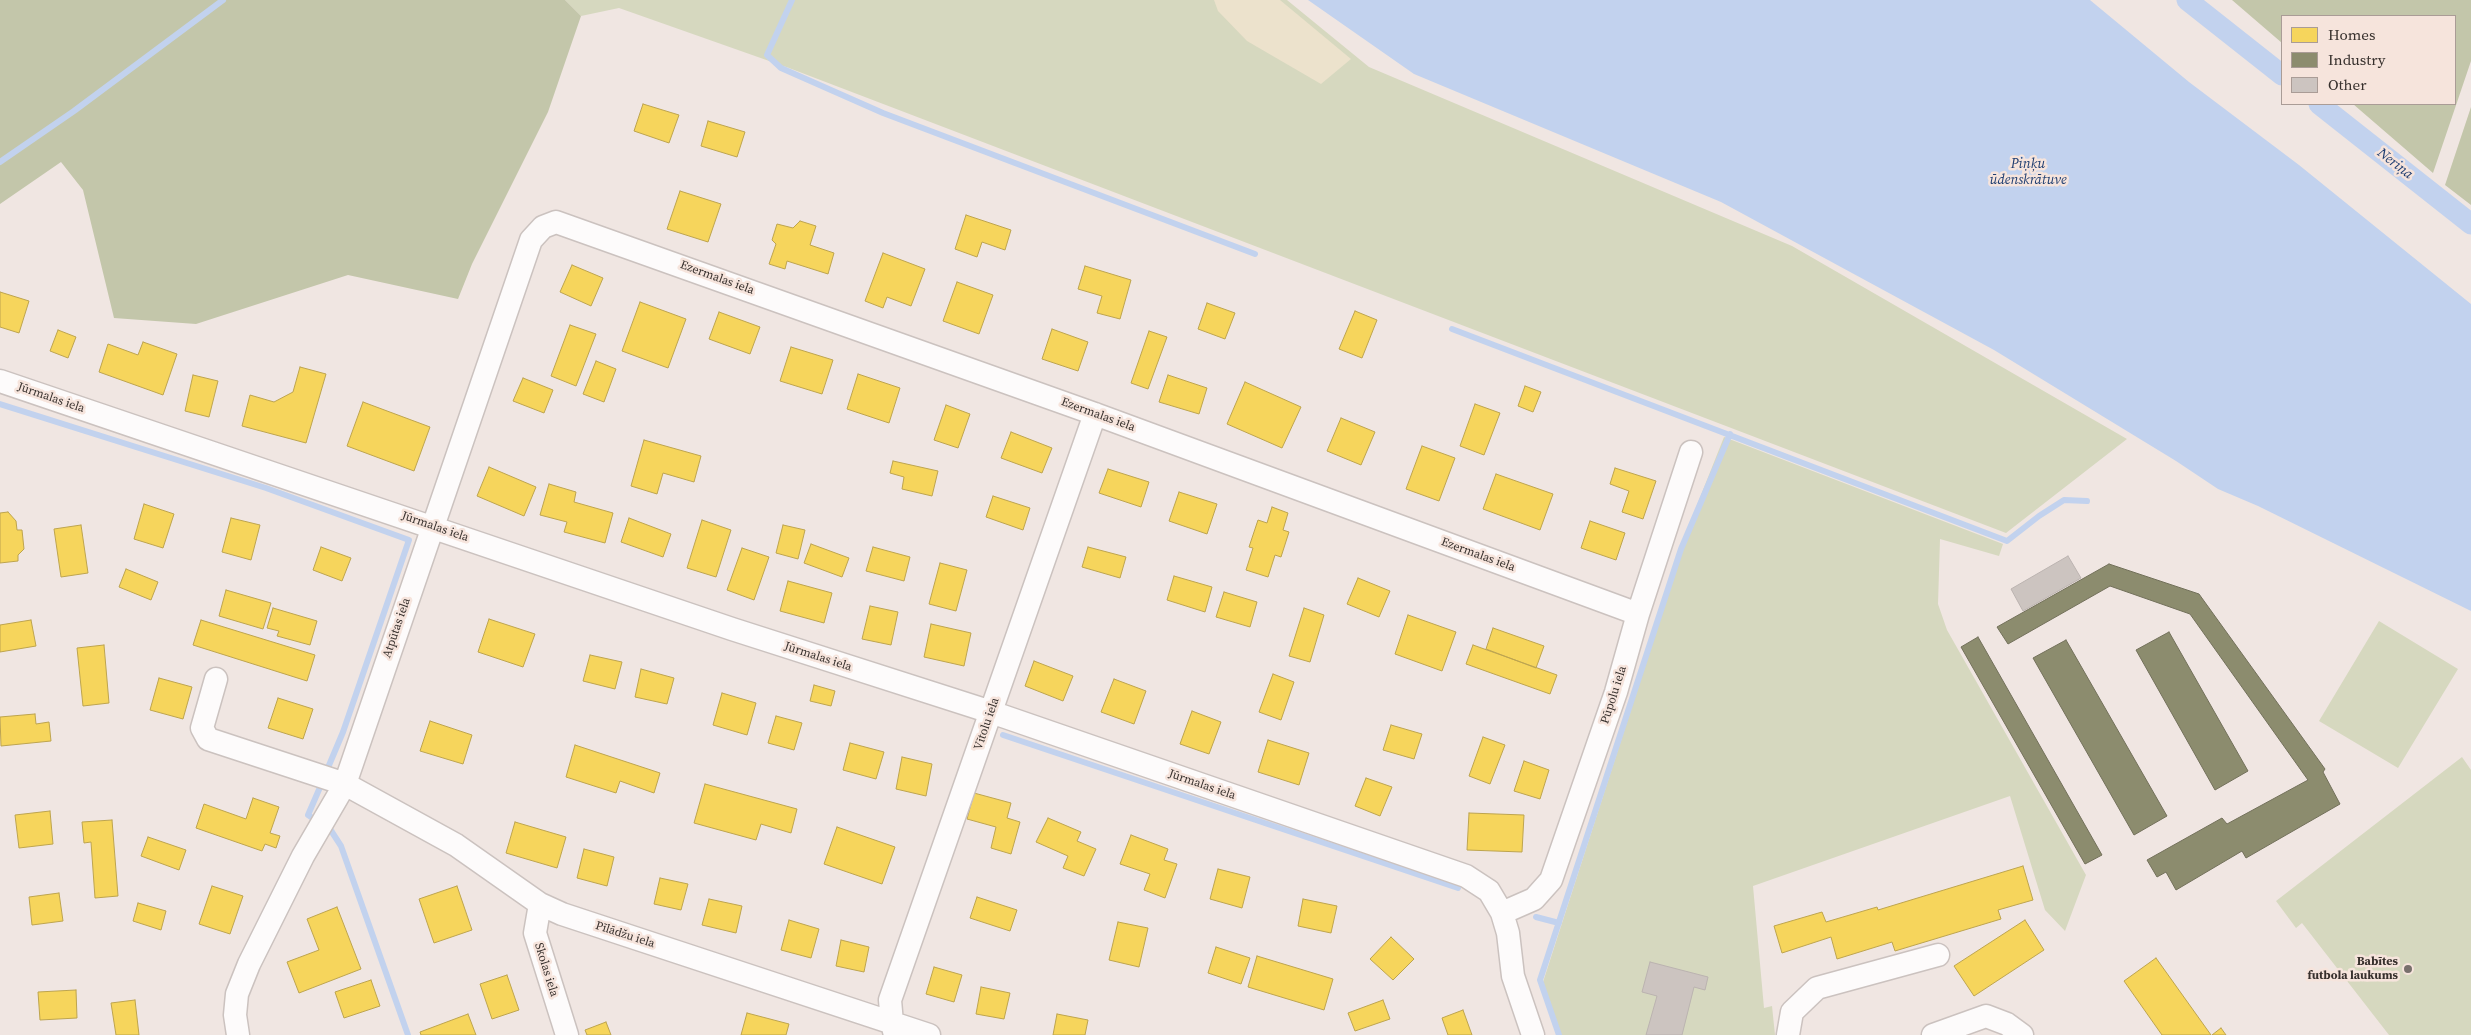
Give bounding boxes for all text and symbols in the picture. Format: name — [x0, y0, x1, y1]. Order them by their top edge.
legend — [2281, 15, 2456, 105]
text: Homes — [2328, 24, 2375, 45]
text: Industry — [2328, 49, 2385, 70]
text: Other — [2328, 74, 2367, 95]
water label: Neriņa — [2374, 145, 2416, 183]
water label: Piņķu ūdenskrātuve — [1989, 156, 2067, 188]
street label: Ezermalas iela — [678, 258, 756, 298]
street label: Jūrmalas iela — [16, 380, 86, 416]
street label: Ezermalas iela — [1059, 395, 1137, 435]
street label: Jūrmalas iela — [400, 509, 470, 545]
street label: Ezermalas iela — [1439, 535, 1517, 575]
street label: Atpūtas iela — [380, 596, 414, 660]
street label: Jūrmalas iela — [783, 639, 853, 675]
street label: Pūpolu iela — [1598, 664, 1630, 726]
street label: Vītolu iela — [971, 696, 1003, 752]
street label: Jūrmalas iela — [1167, 767, 1237, 803]
street label: Pīlādžu iela — [594, 919, 656, 951]
street label: Skolas iela — [531, 941, 561, 999]
place label: Babītes futbola laukums — [2307, 955, 2398, 983]
marker: Babītes futbola laukums — [2402, 963, 2414, 975]

